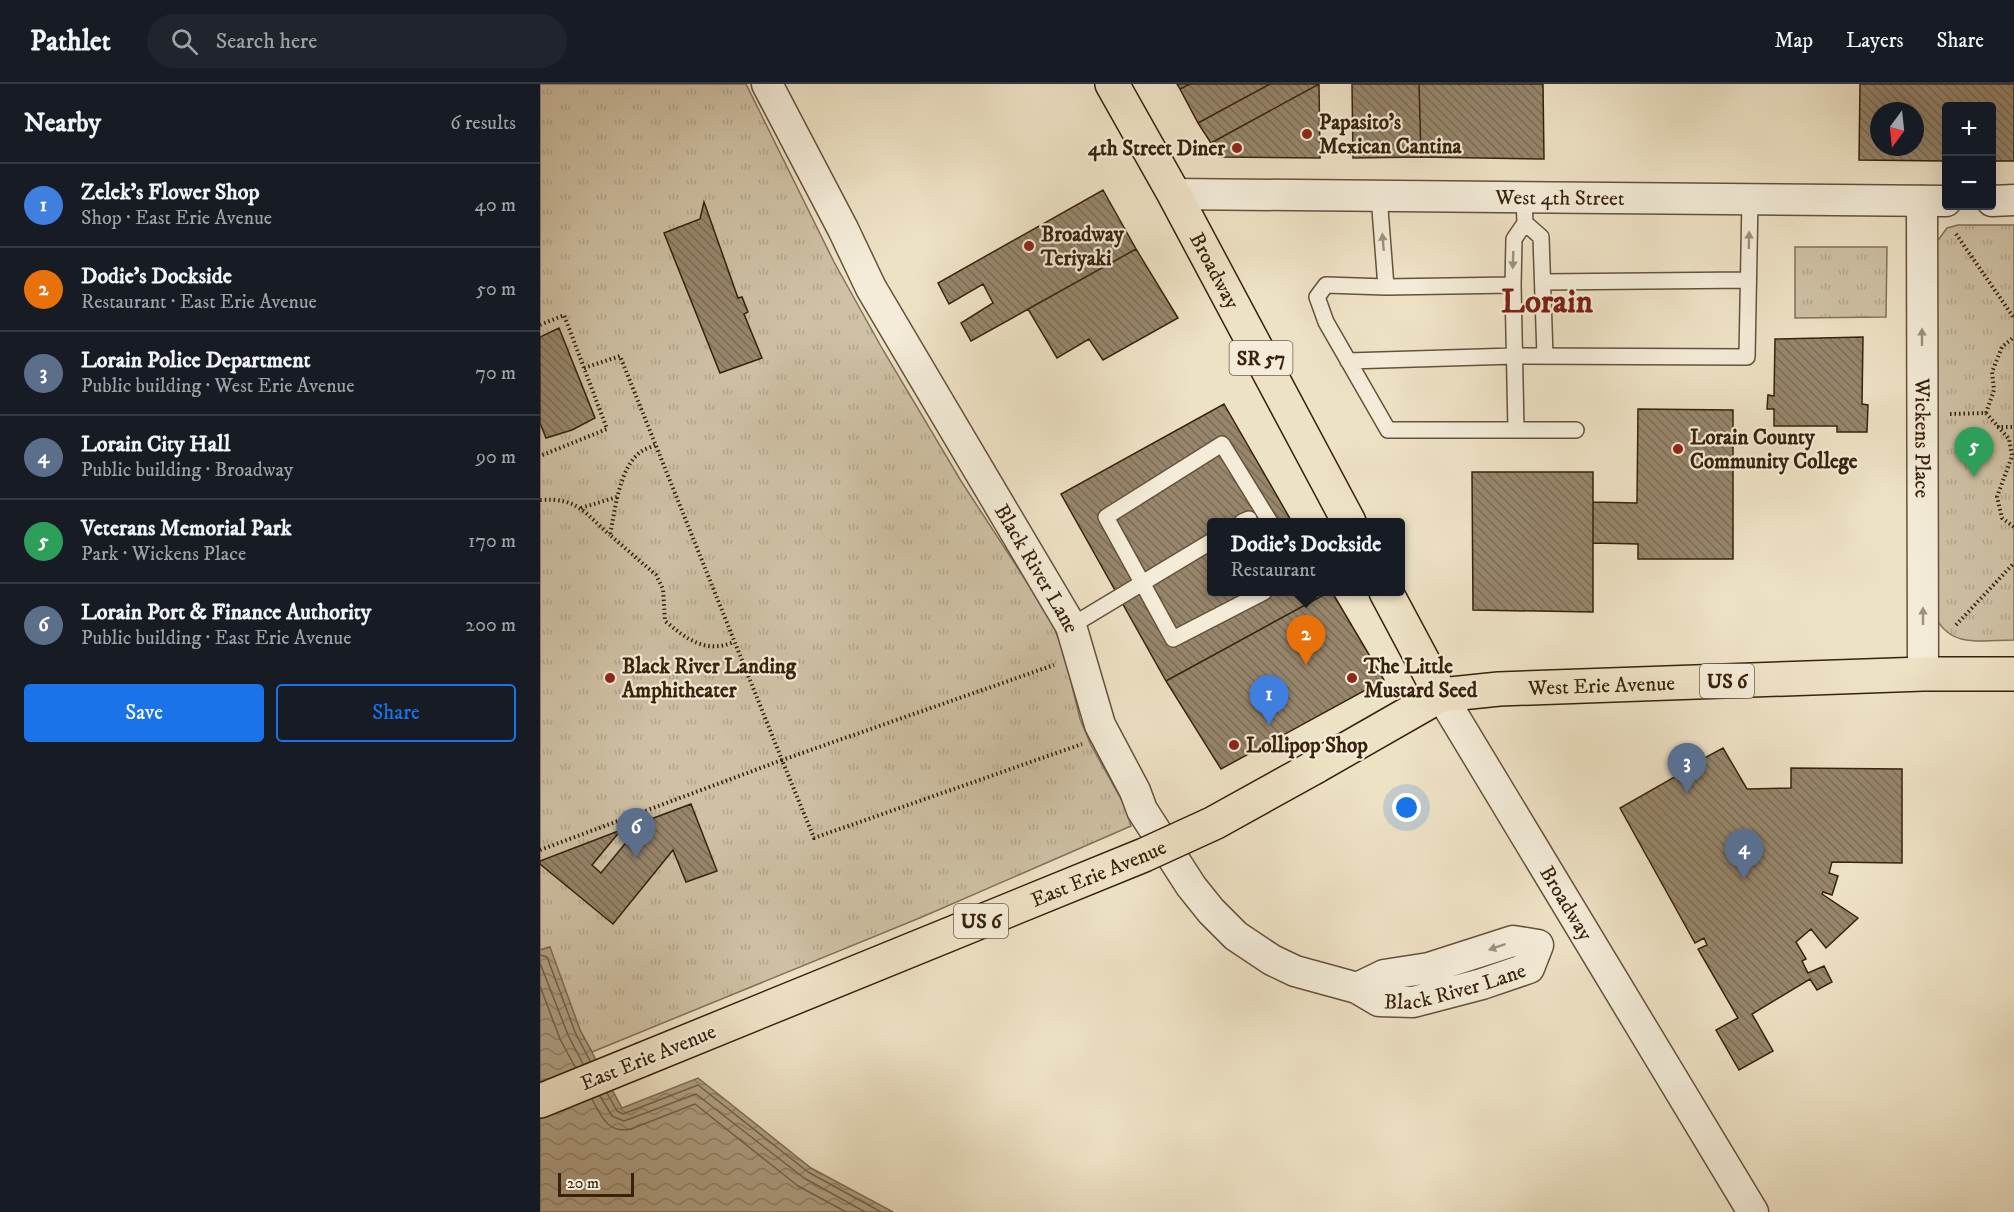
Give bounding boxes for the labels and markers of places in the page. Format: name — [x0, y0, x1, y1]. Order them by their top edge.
place label: Papasito's Mexican Cantina — [1319, 110, 1463, 160]
marker: Papasito's Mexican Cantina — [1300, 127, 1314, 141]
place label: 4th Street Diner — [1088, 136, 1226, 162]
marker: 4th Street Diner — [1230, 141, 1244, 155]
place label: Broadway Teriyaki — [1040, 222, 1125, 272]
marker: Broadway Teriyaki — [1022, 239, 1036, 253]
place label: Lorain County Community College — [1690, 425, 1858, 475]
pin: 5 — [1954, 428, 1994, 477]
marker: Lorain County Community College — [1671, 442, 1685, 456]
pin: 2 — [1286, 616, 1326, 665]
place label: Black River Landing Amphitheater — [621, 654, 797, 704]
place label: The Little Mustard Seed — [1363, 654, 1478, 704]
marker: Black River Landing Amphitheater — [603, 671, 617, 685]
marker: The Little Mustard Seed — [1345, 671, 1359, 685]
pin: 1 — [1250, 676, 1288, 725]
place label: Lollipop Shop — [1246, 733, 1368, 759]
marker: Lollipop Shop — [1227, 738, 1241, 752]
pin: 3 — [1668, 744, 1706, 793]
pin: 6 — [616, 808, 656, 858]
pin: 4 — [1724, 830, 1764, 879]

